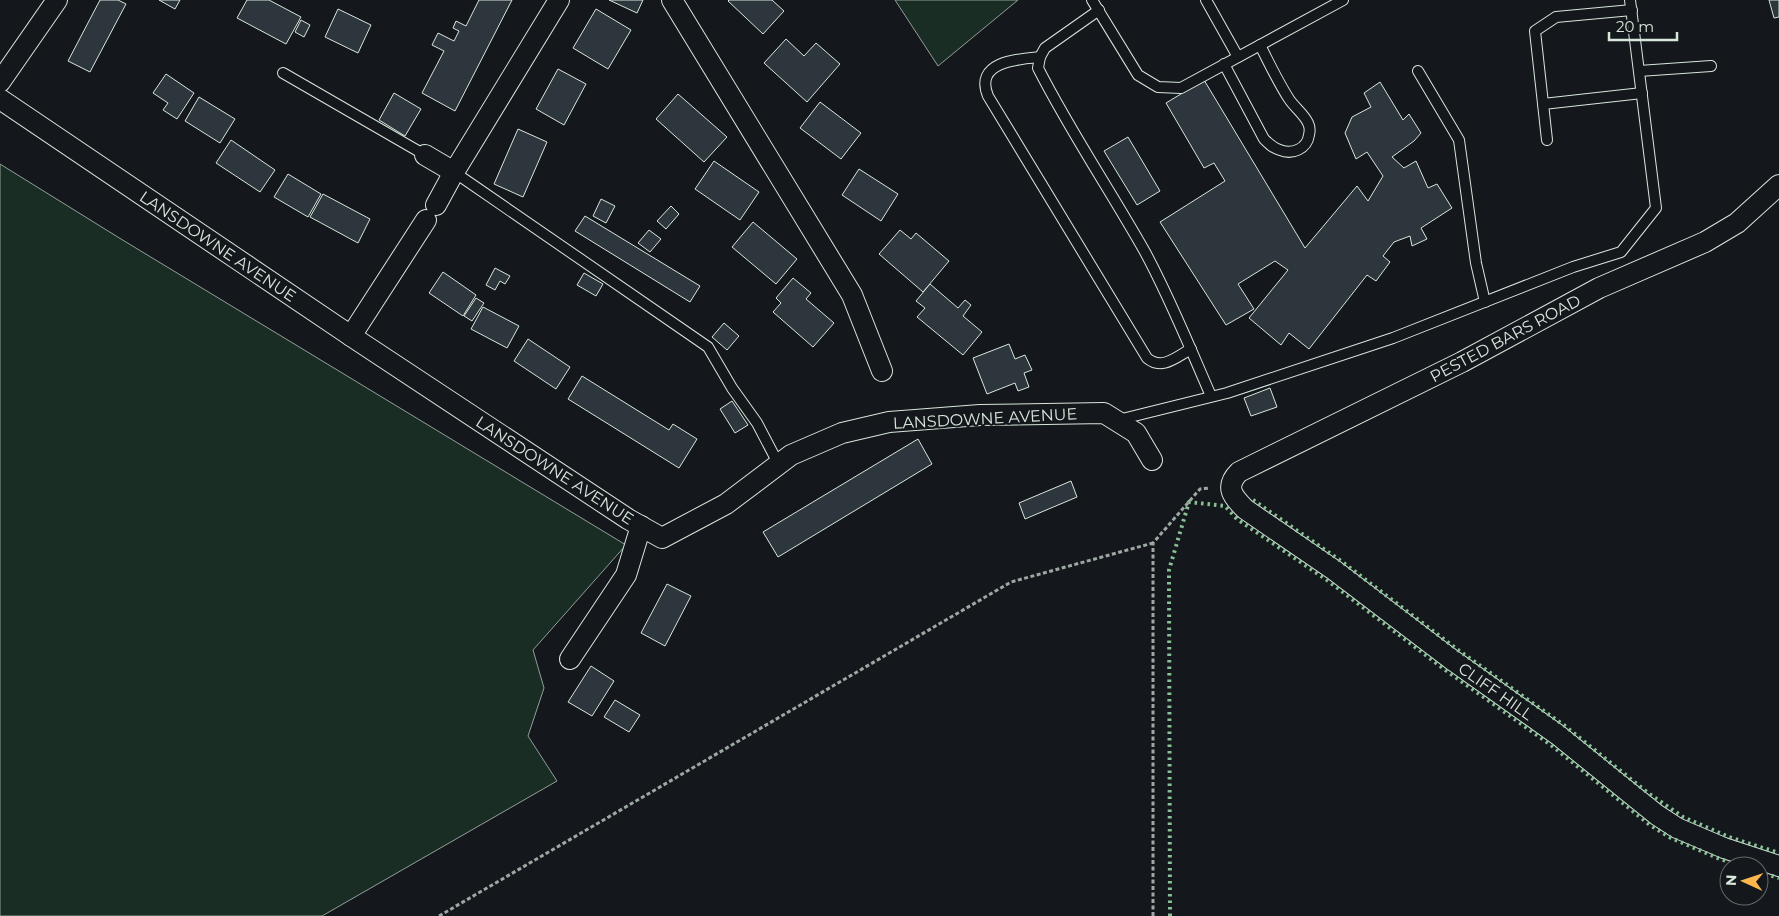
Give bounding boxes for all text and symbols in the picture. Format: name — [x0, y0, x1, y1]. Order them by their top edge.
scale bar — [1609, 10, 1676, 42]
text: 20 m — [1616, 17, 1654, 36]
street label: LANSDOWNE AVENUE — [136, 187, 299, 306]
street label: PESTED BARS ROAD — [1427, 291, 1584, 386]
street label: LANSDOWNE AVENUE — [892, 404, 1078, 433]
street label: LANSDOWNE AVENUE — [472, 412, 637, 529]
street label: CLIFF HILL — [1455, 659, 1537, 724]
north arrow — [1719, 856, 1769, 906]
text: N — [1722, 874, 1740, 886]

